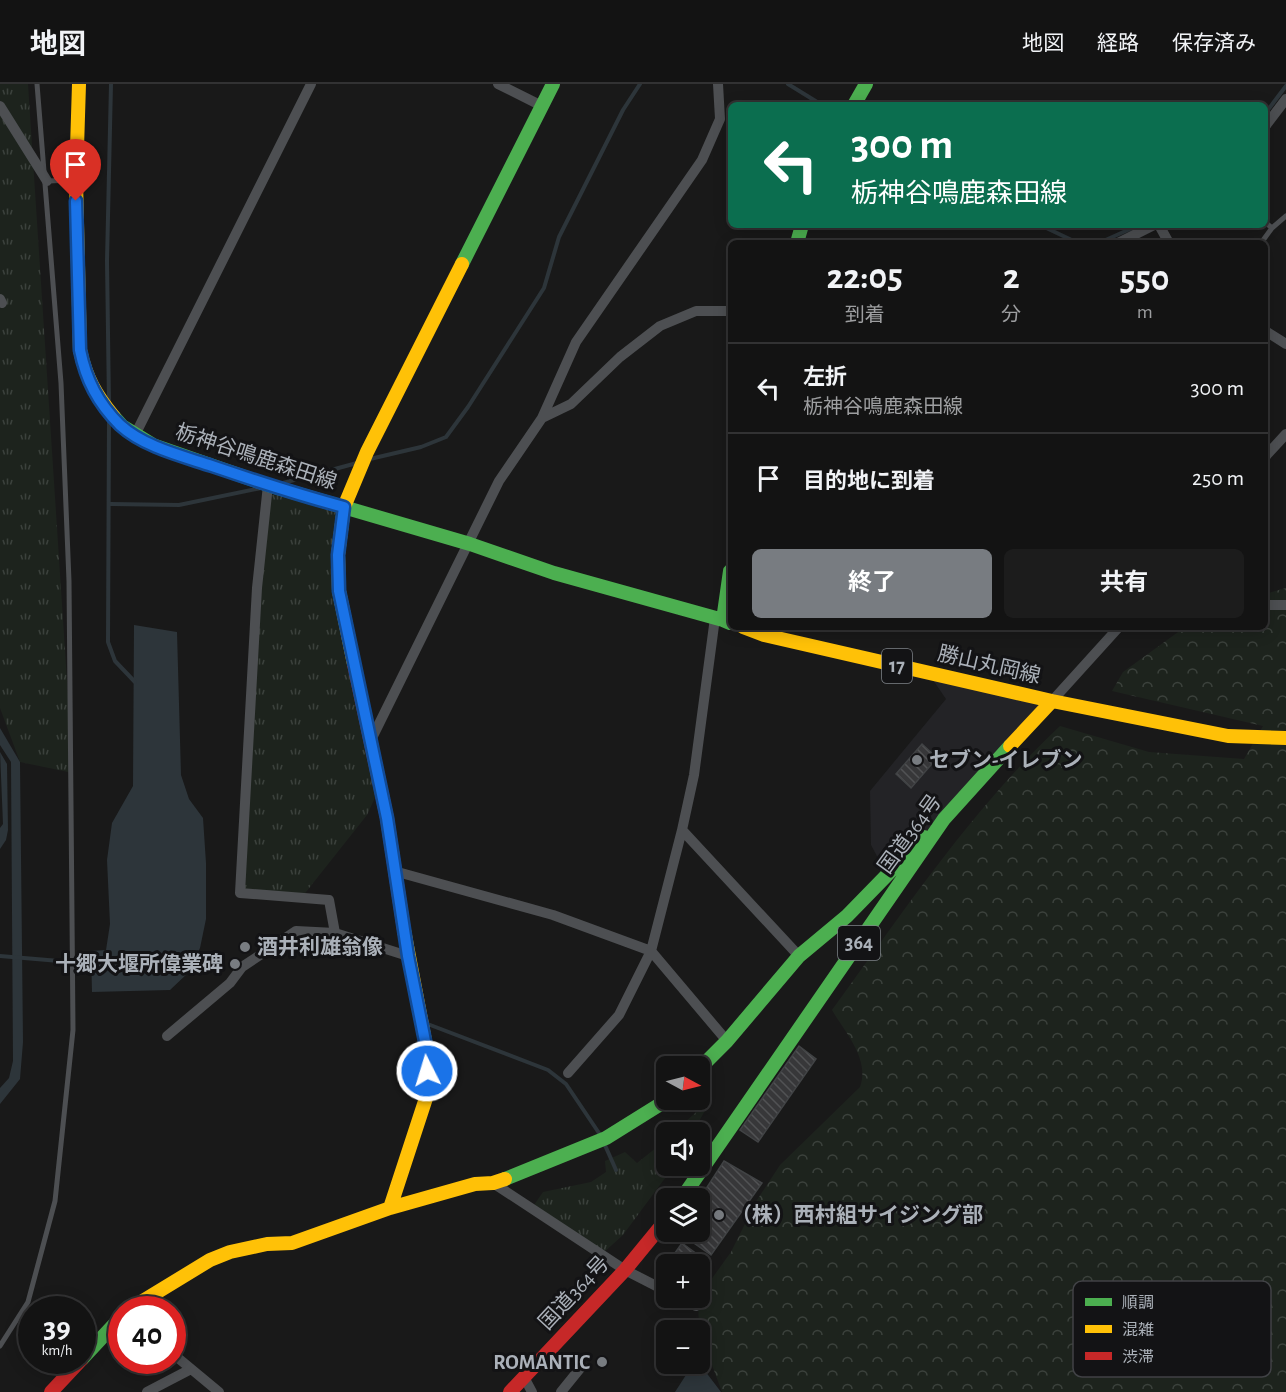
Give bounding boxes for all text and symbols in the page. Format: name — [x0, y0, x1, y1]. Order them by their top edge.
text: 地図 — [30, 31, 86, 59]
text: 地図 — [1022, 33, 1064, 54]
text: 経路 — [1097, 33, 1139, 54]
text: 保存済み — [1172, 33, 1256, 54]
text: 300 m — [851, 124, 953, 166]
icon: left — [752, 126, 830, 204]
pin — [50, 139, 101, 201]
icon: arrive — [59, 148, 92, 181]
text: 栃神谷鳴鹿森田線 — [851, 180, 1067, 207]
text: 22:05 — [826, 259, 903, 295]
text: 2 — [1003, 259, 1020, 295]
text: 550 — [1120, 261, 1170, 297]
text: m — [1137, 302, 1153, 322]
text: 到着 — [845, 305, 885, 325]
text: 分 — [1001, 305, 1021, 325]
text: 左折 — [803, 366, 847, 388]
icon: left — [752, 372, 785, 405]
text: 300 m — [1190, 377, 1244, 399]
text: 栃神谷鳴鹿森田線 — [803, 397, 963, 417]
street label: 栃神谷鳴鹿森田線 — [173, 420, 339, 493]
icon: arrive — [752, 462, 785, 495]
text: 250 m — [1192, 467, 1244, 489]
text: 目的地に到着 — [803, 470, 935, 492]
button: 終了 — [752, 549, 992, 618]
button: 共有 — [1004, 549, 1244, 618]
street label: 勝山丸岡線 — [935, 642, 1043, 687]
road number: 17 — [882, 649, 912, 683]
place label: セブン-イレブン — [929, 748, 1082, 771]
marker: セブン-イレブン — [910, 753, 924, 767]
street label: 国道364号 — [874, 790, 945, 877]
road number: 364 — [838, 926, 880, 960]
place label: 酒井利雄翁像 — [257, 935, 383, 958]
marker: 酒井利雄翁像 — [238, 940, 252, 954]
place label: 十郷大堰所偉業碑 — [55, 953, 223, 975]
marker: 十郷大堰所偉業碑 — [228, 957, 242, 971]
position arrow — [395, 1039, 459, 1103]
north arrow — [656, 1056, 710, 1110]
map controls — [656, 1056, 710, 1374]
button: sound — [656, 1122, 710, 1176]
button: layers — [656, 1188, 710, 1242]
place label: （株）西村組サイジング部 — [731, 1203, 983, 1226]
marker: （株）西村組サイジング部 — [712, 1208, 726, 1222]
street label: 国道364号 — [534, 1252, 613, 1334]
button: + — [656, 1254, 710, 1308]
legend — [1073, 1281, 1271, 1377]
text: 順調 — [1122, 1295, 1154, 1311]
speed limit sign: 40 — [108, 1296, 186, 1374]
text: 39 — [43, 1313, 71, 1343]
button: − — [656, 1320, 710, 1374]
text: 混雑 — [1122, 1321, 1154, 1338]
text: km/h — [42, 1343, 72, 1358]
text: 渋滞 — [1122, 1349, 1154, 1365]
place label: ROMANTIC — [493, 1352, 590, 1373]
marker: ROMANTIC — [595, 1355, 609, 1369]

